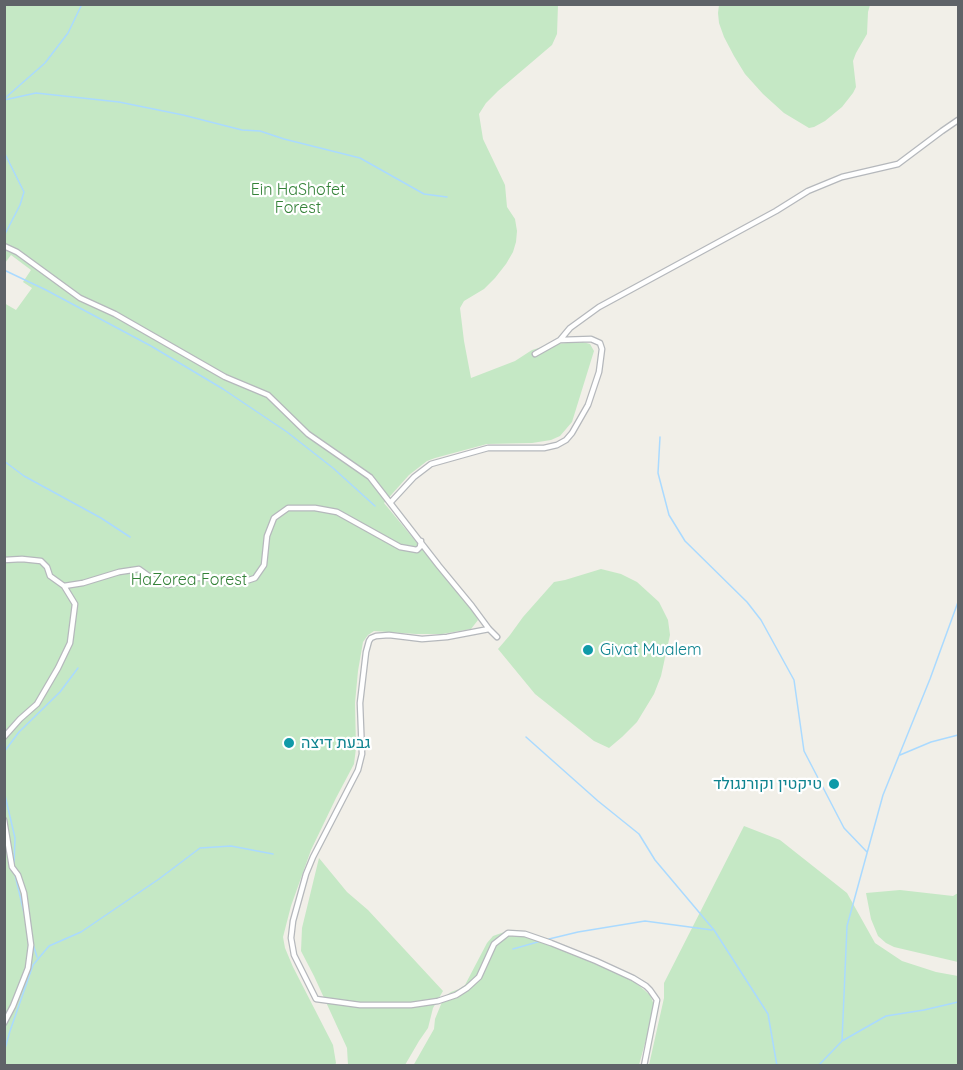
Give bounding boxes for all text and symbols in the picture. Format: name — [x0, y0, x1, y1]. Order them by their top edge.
park label: Ein HaShofet Forest — [251, 180, 345, 218]
park label: HaZorea Forest — [131, 570, 247, 590]
place label: Givat Mualem — [600, 640, 702, 660]
marker: Givat Mualem — [581, 643, 595, 657]
place label: גבעת דיצה — [301, 733, 371, 753]
marker: גבעת דיצה — [282, 736, 296, 750]
place label: טיקטין וקורנגולד — [713, 774, 822, 794]
marker: טיקטין וקורנגולד — [827, 777, 841, 791]

